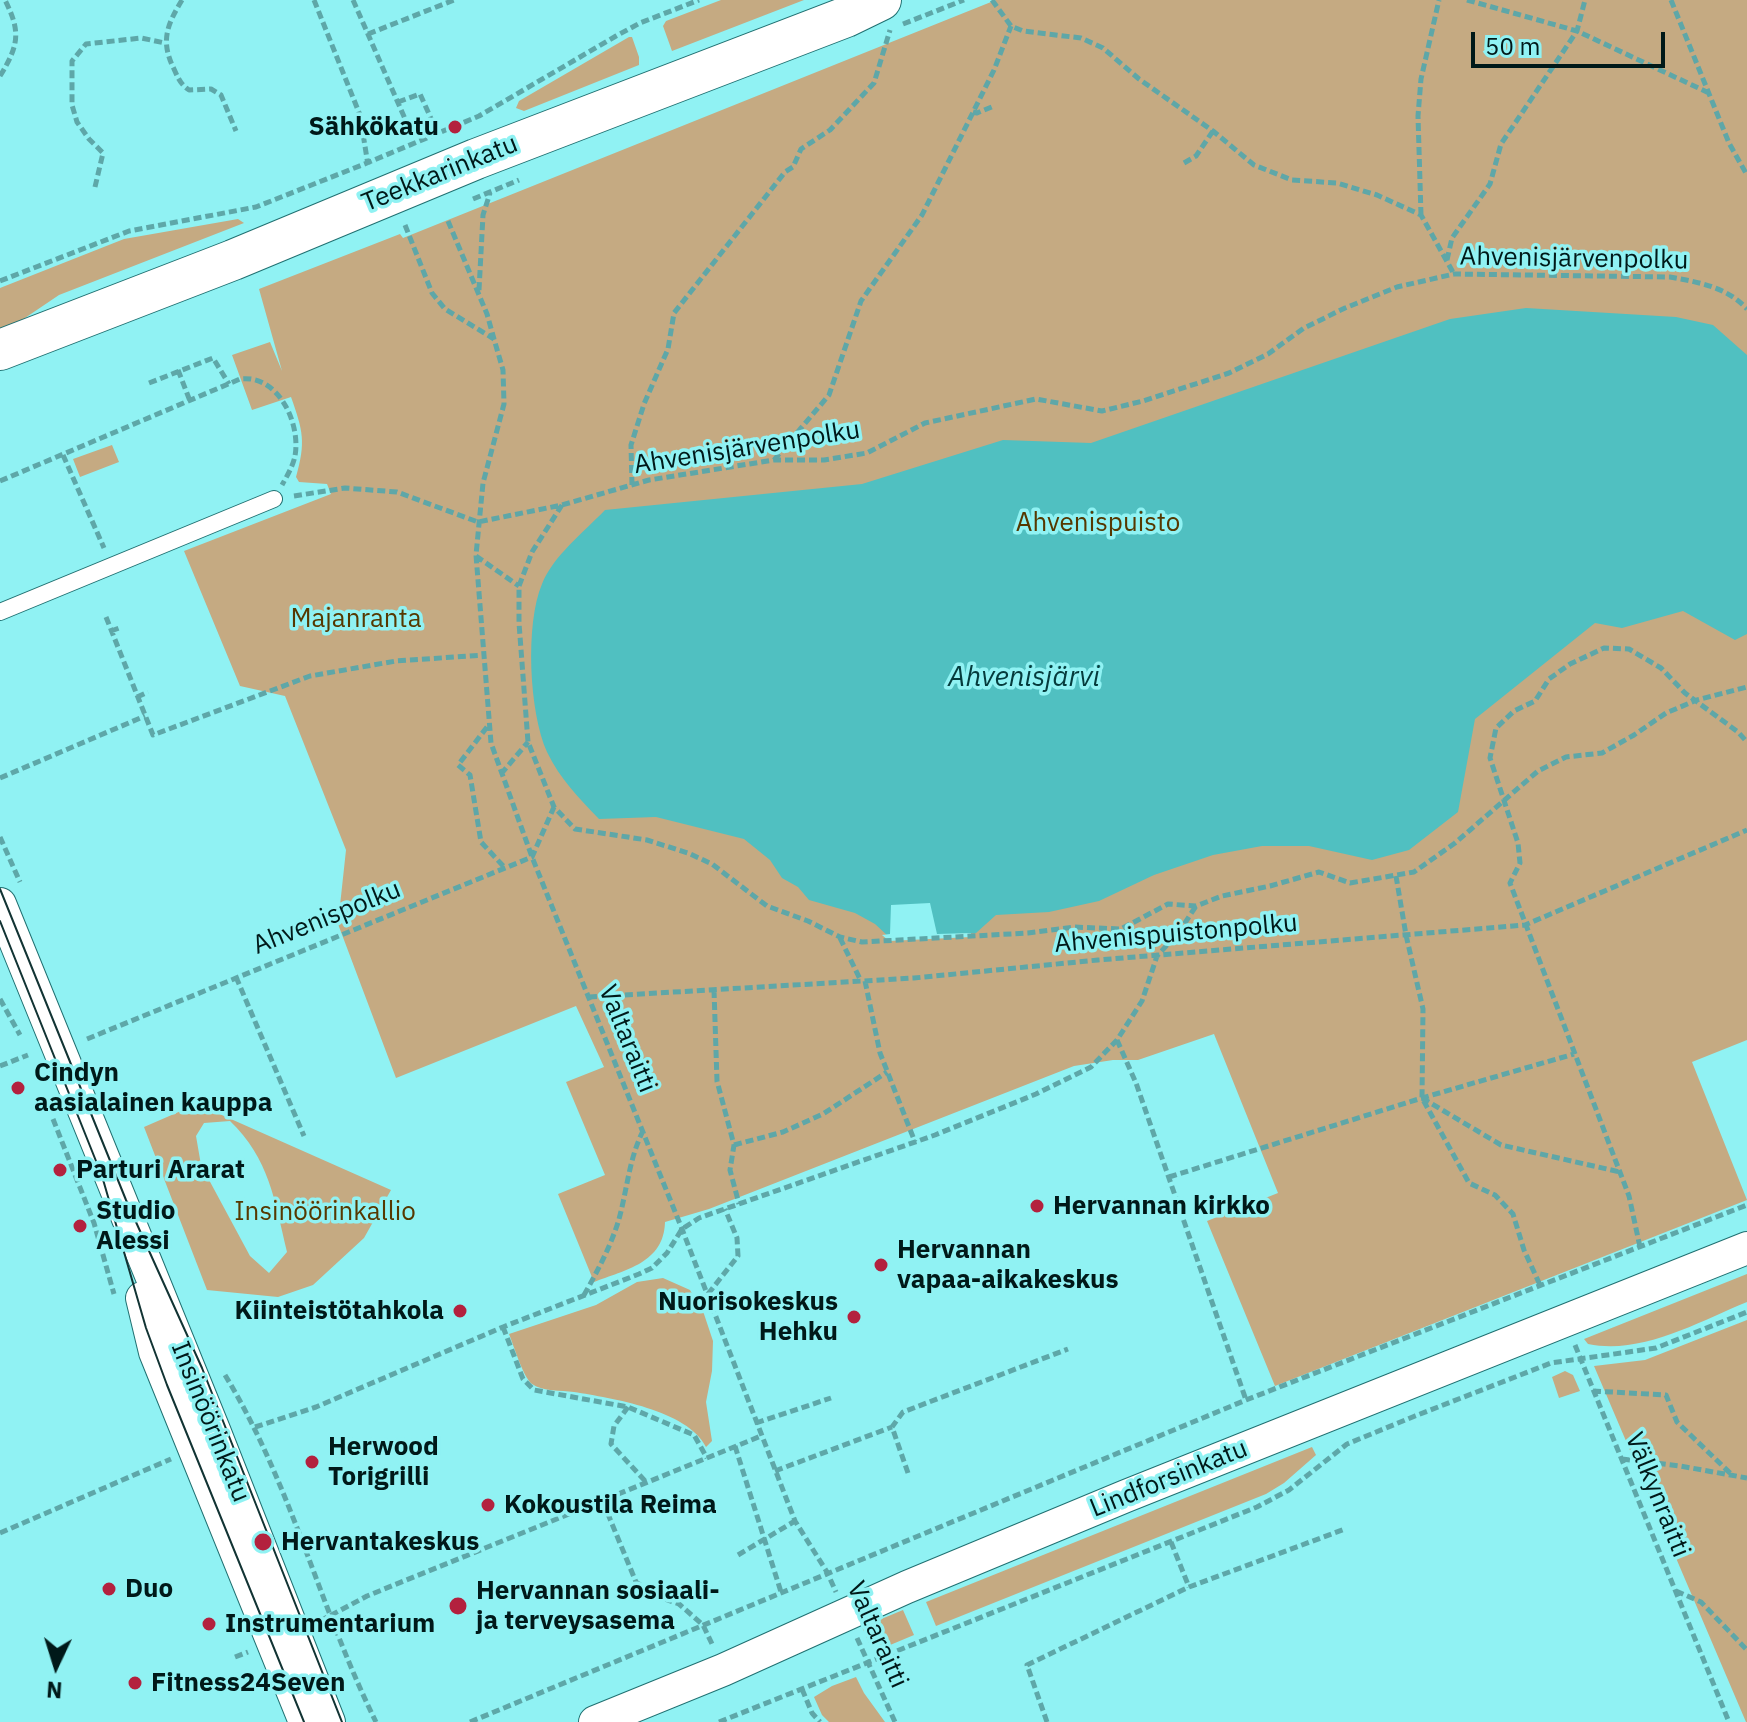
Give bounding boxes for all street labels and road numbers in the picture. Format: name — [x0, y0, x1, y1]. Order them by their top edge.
street label: Teekkarinkatu — [358, 129, 522, 219]
street label: Ahvenisjärvenpolku — [1459, 241, 1689, 277]
street label: Ahvenisjärvenpolku — [632, 415, 862, 481]
street label: Ahvenispolku — [248, 874, 406, 962]
street label: Ahvenispuistonpolku — [1053, 908, 1299, 960]
street label: Valtaraitti — [591, 981, 663, 1097]
street label: Insinöörinkatu — [164, 1337, 256, 1507]
street label: Välkynraitti — [1618, 1428, 1696, 1562]
street label: Lindforsinkatu — [1086, 1433, 1252, 1525]
street label: Valtaraitti — [840, 1577, 914, 1693]

